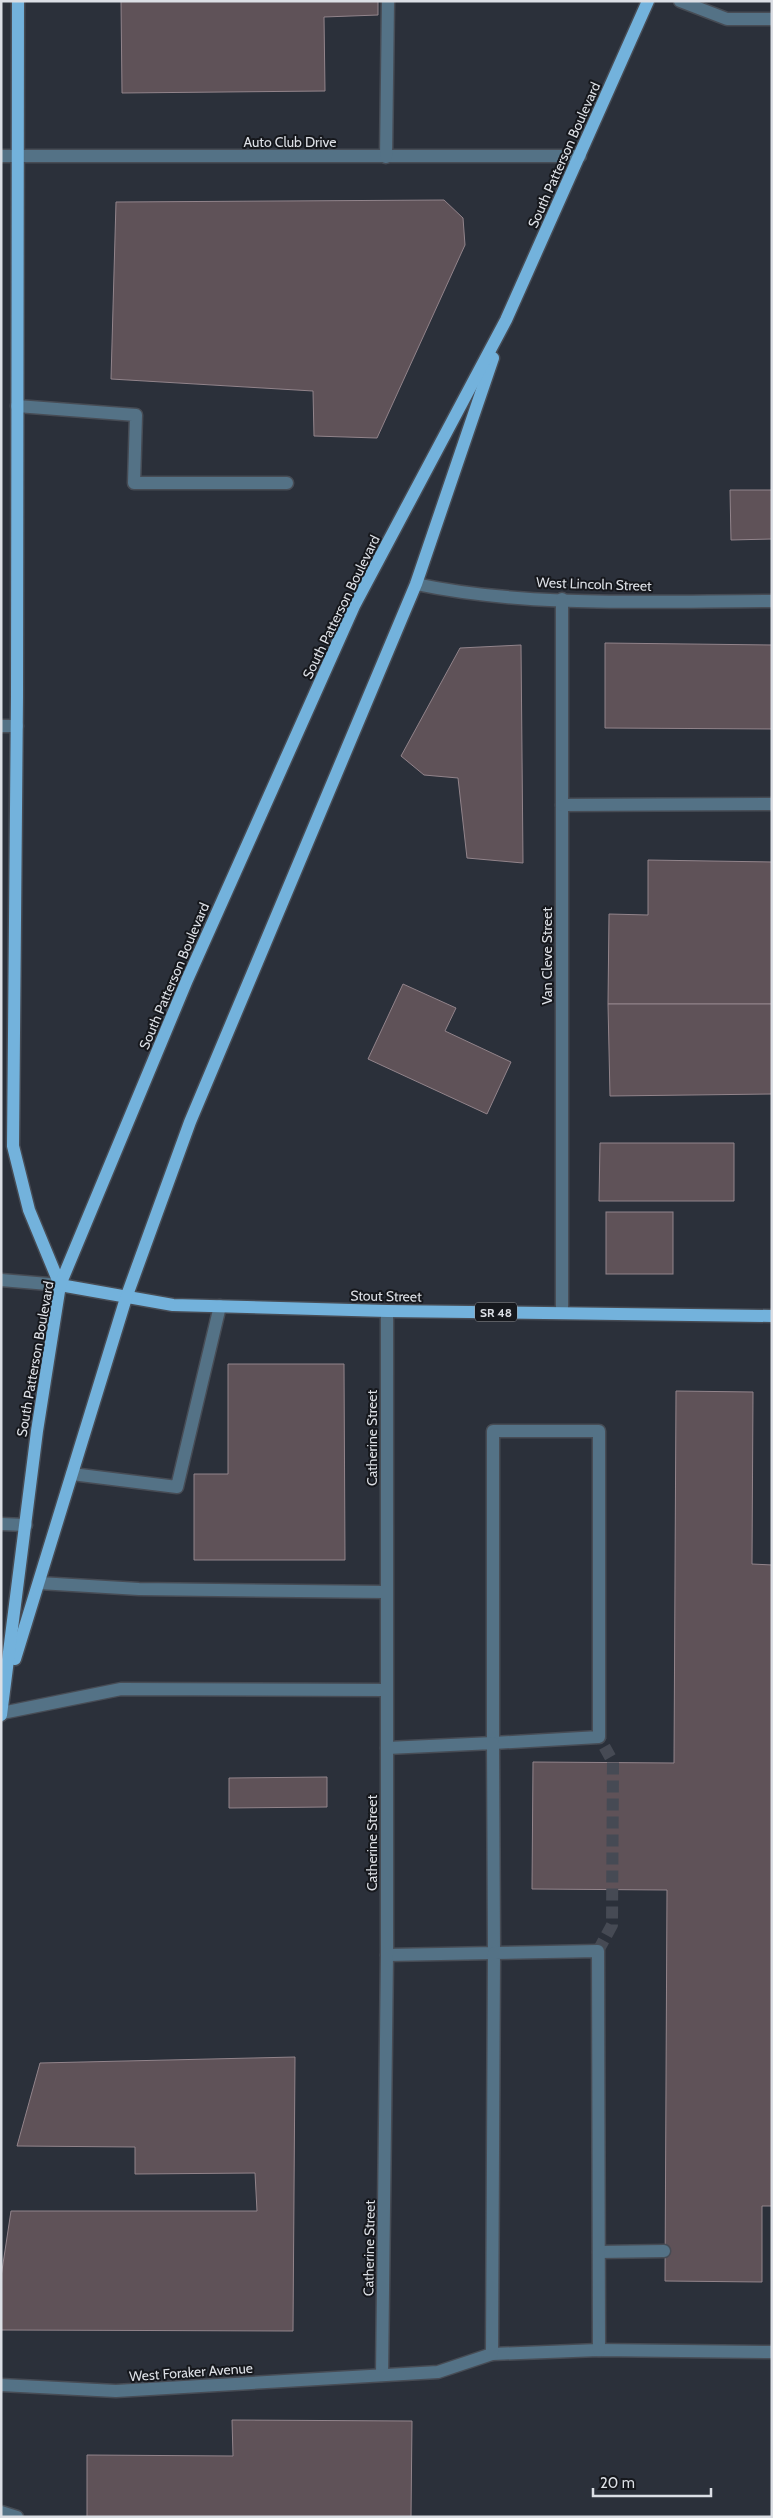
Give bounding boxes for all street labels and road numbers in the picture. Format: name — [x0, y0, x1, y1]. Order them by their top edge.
street label: South Patterson Boulevard — [524, 79, 604, 231]
street label: Auto Club Drive — [244, 133, 336, 151]
street label: South Patterson Boulevard — [298, 532, 384, 682]
street label: West Lincoln Street — [536, 573, 652, 595]
street label: South Patterson Boulevard — [135, 900, 213, 1052]
street label: Van Cleve Street — [538, 907, 556, 1005]
street label: South Patterson Boulevard — [12, 1280, 58, 1438]
street label: Stout Street — [350, 1286, 422, 1306]
road number: SR 48 — [475, 1302, 517, 1321]
street label: Catherine Street — [363, 1390, 381, 1486]
street label: Catherine Street — [363, 1795, 381, 1891]
street label: Catherine Street — [359, 2199, 379, 2296]
street label: West Foraker Avenue — [128, 2359, 254, 2385]

